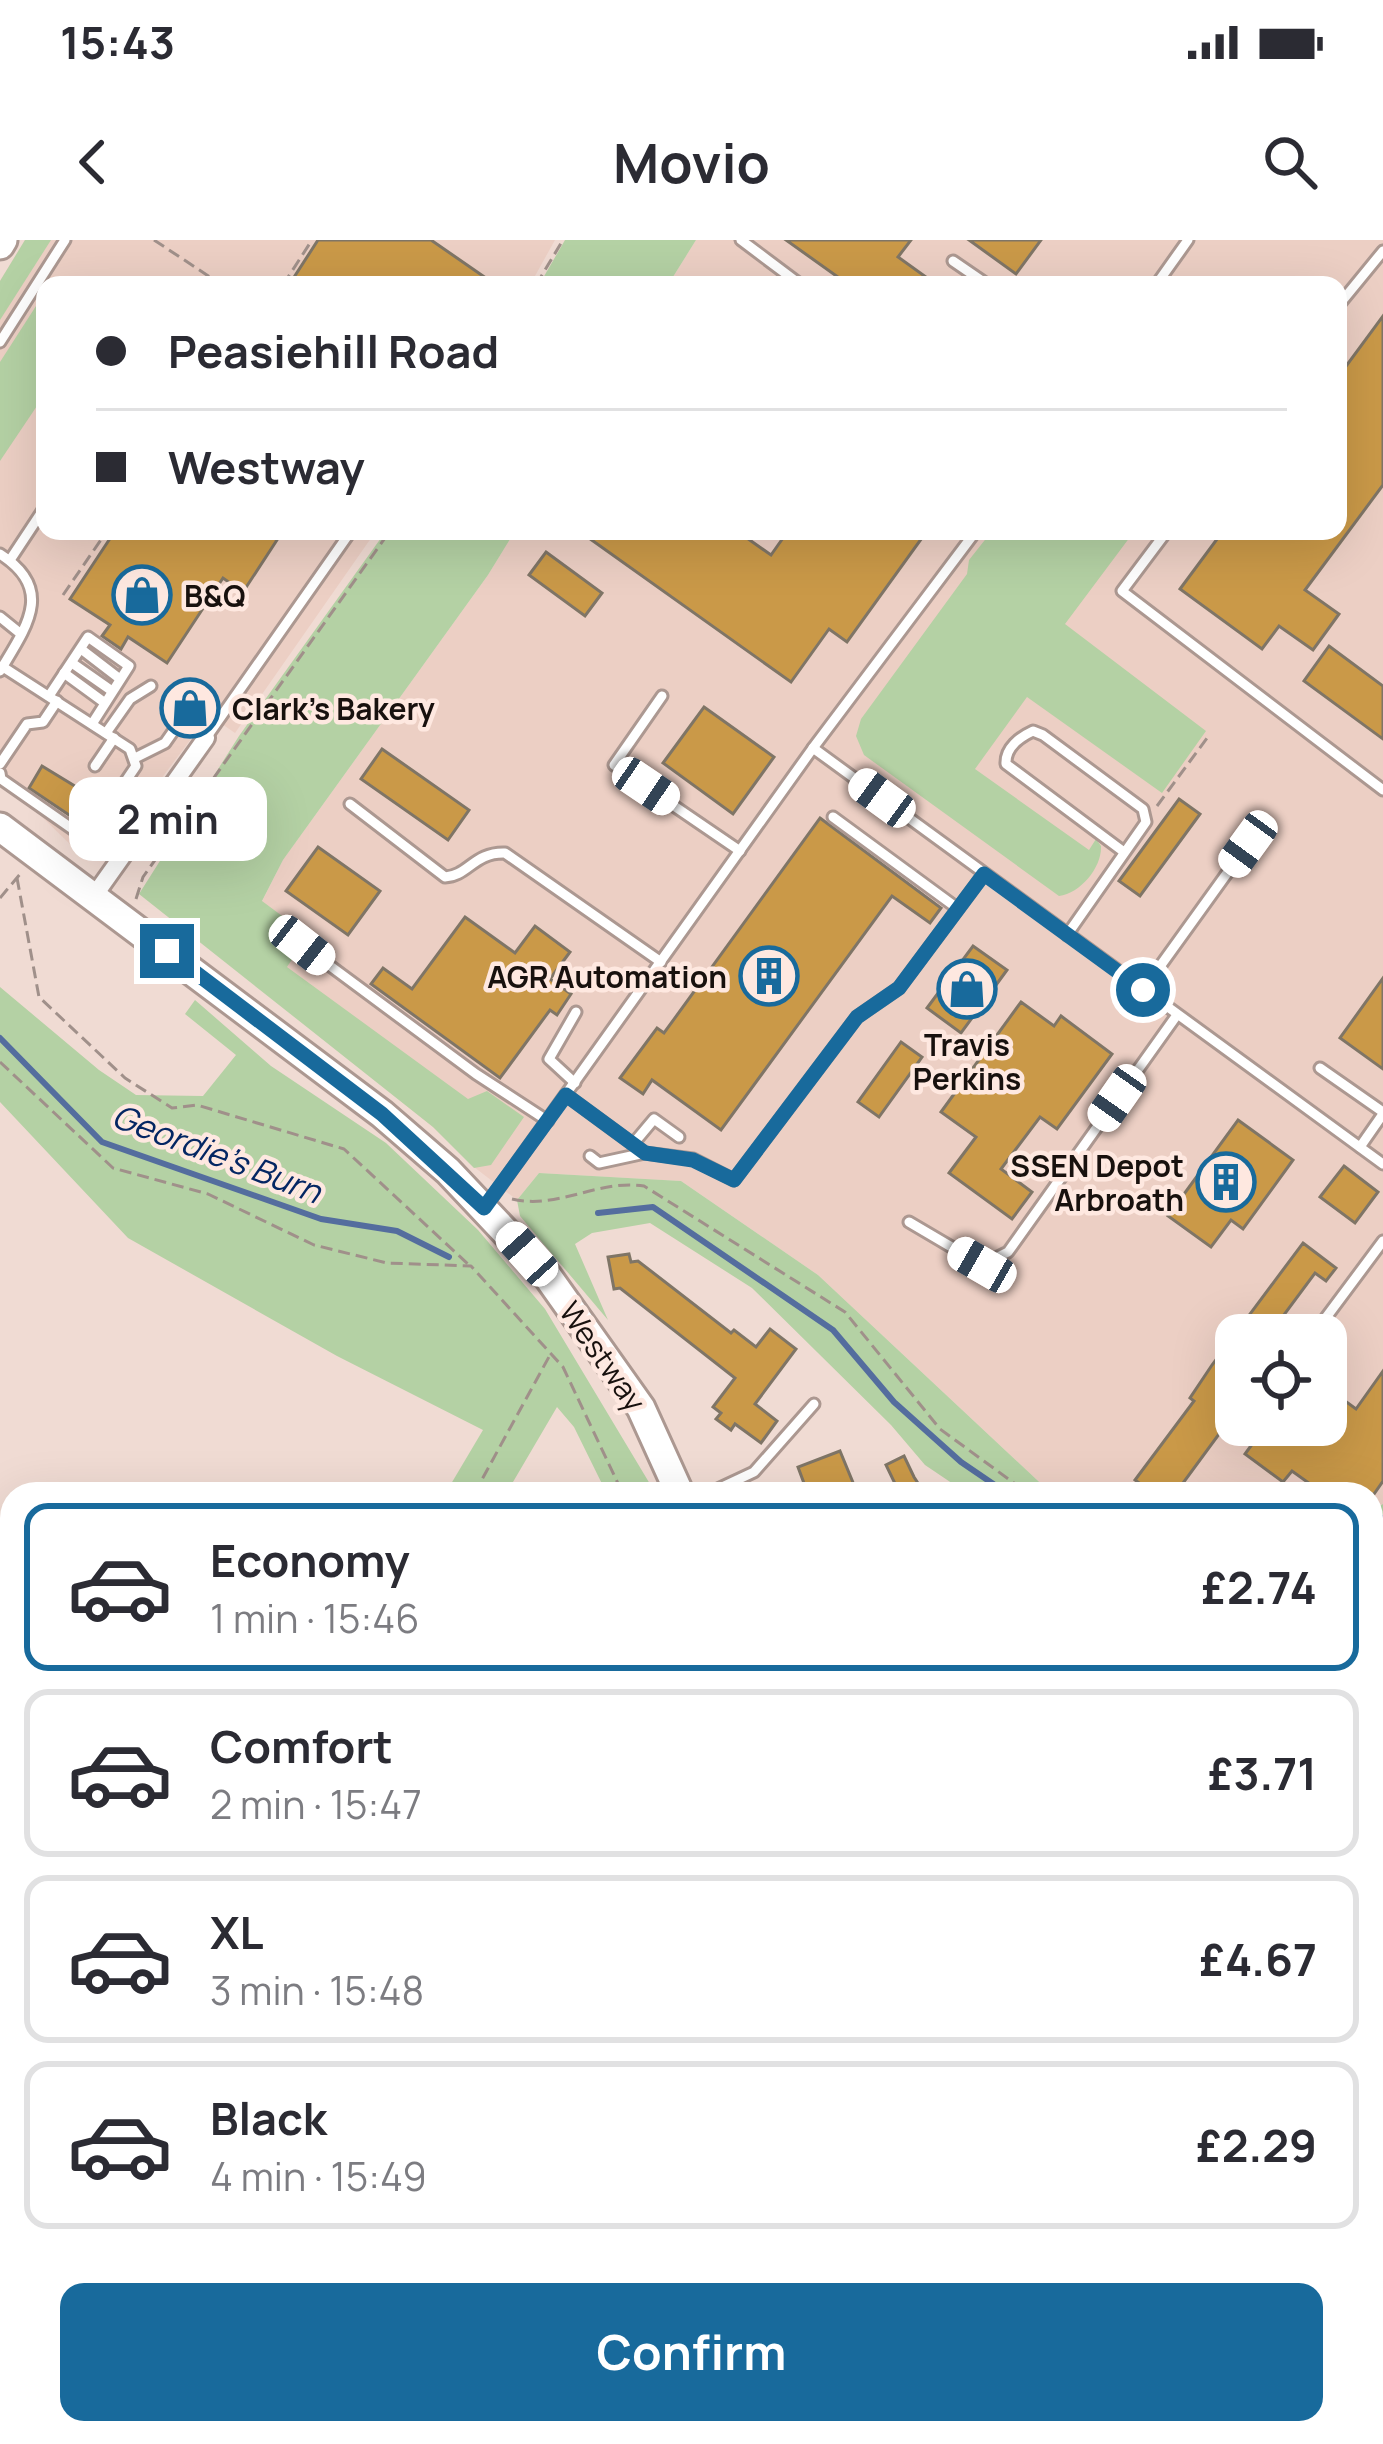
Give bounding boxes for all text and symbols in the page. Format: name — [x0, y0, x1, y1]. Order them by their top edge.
text: 15:43 — [60, 11, 175, 73]
text: Movio — [613, 125, 770, 199]
icon: back — [60, 129, 126, 195]
icon: search — [1257, 129, 1323, 195]
text: Peasiehill Road — [168, 320, 499, 382]
text: Westway — [168, 436, 365, 498]
shop icon: B&Q — [111, 564, 173, 626]
place label: B&Q — [184, 575, 245, 616]
shop icon: Clark's Bakery — [159, 677, 221, 739]
place label: Clark's Bakery — [232, 688, 435, 729]
car — [606, 751, 686, 821]
car — [842, 762, 922, 834]
callout: 2 min — [68, 777, 266, 861]
text: 2 min — [117, 792, 219, 846]
car — [1212, 804, 1284, 884]
car — [263, 909, 341, 981]
route end — [140, 924, 194, 978]
building icon: AGR Automation — [738, 945, 800, 1007]
place label: AGR Automation — [487, 956, 727, 997]
shop icon: Travis Perkins — [936, 958, 998, 1020]
route start — [1116, 963, 1170, 1017]
place label: Travis Perkins — [913, 1024, 1021, 1099]
car — [1082, 1058, 1152, 1138]
water label: Geordie's Burn — [106, 1093, 329, 1214]
place label: SSEN Depot Arbroath — [1010, 1145, 1184, 1220]
building icon: SSEN Depot Arbroath — [1195, 1151, 1257, 1213]
car — [490, 1215, 564, 1293]
car — [942, 1231, 1022, 1299]
street label: Westway — [550, 1293, 656, 1419]
map controls — [1215, 1314, 1347, 1446]
button: locate — [1215, 1314, 1347, 1446]
text: Economy — [210, 1529, 410, 1591]
icon: car — [66, 1533, 174, 1641]
text: £2.74 — [1201, 1556, 1317, 1618]
text: 1 min · 15:46 — [210, 1591, 419, 1645]
text: Comfort — [210, 1715, 393, 1777]
icon: car — [66, 1719, 174, 1827]
text: £3.71 — [1208, 1742, 1317, 1804]
text: 2 min · 15:47 — [210, 1777, 422, 1831]
text: XL — [210, 1901, 264, 1963]
icon: car — [66, 1905, 174, 2013]
text: £4.67 — [1199, 1928, 1317, 1990]
text: 3 min · 15:48 — [210, 1963, 424, 2017]
text: Black — [210, 2087, 327, 2149]
icon: car — [66, 2091, 174, 2199]
text: £2.29 — [1196, 2114, 1317, 2176]
text: 4 min · 15:49 — [210, 2149, 427, 2203]
button: Confirm — [60, 2283, 1323, 2421]

